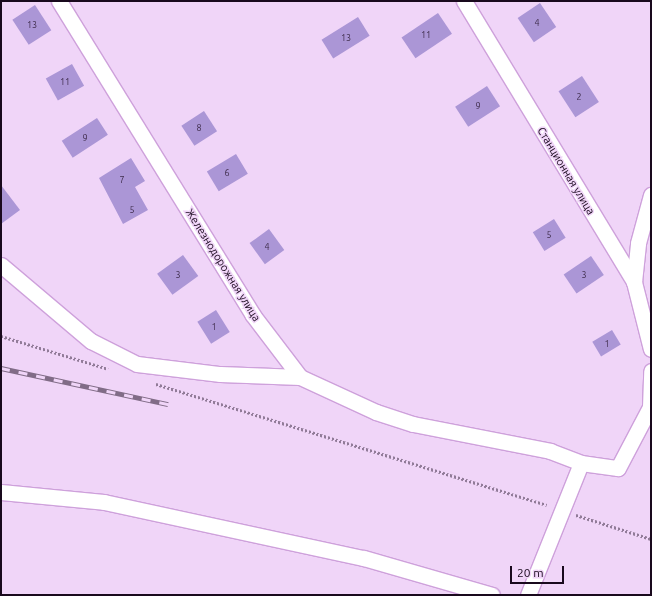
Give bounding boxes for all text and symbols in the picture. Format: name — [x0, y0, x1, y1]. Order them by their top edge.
house number: 4 — [534, 18, 540, 28]
house number: 13 — [27, 20, 37, 30]
house number: 11 — [421, 30, 431, 40]
house number: 13 — [341, 33, 351, 43]
house number: 11 — [60, 77, 70, 87]
house number: 2 — [576, 92, 582, 102]
house number: 9 — [475, 101, 481, 111]
house number: 8 — [196, 123, 202, 133]
street label: Станционная улица — [535, 125, 597, 217]
house number: 9 — [82, 133, 88, 143]
house number: 6 — [224, 168, 230, 178]
house number: 7 — [119, 175, 125, 185]
house number: 5 — [129, 205, 135, 215]
street label: Железнодорожная улица — [183, 206, 263, 324]
house number: 5 — [546, 230, 552, 240]
house number: 4 — [264, 242, 270, 252]
house number: 3 — [175, 270, 181, 280]
house number: 3 — [581, 270, 587, 280]
house number: 1 — [211, 322, 217, 332]
house number: 1 — [604, 339, 610, 349]
scale bar — [512, 558, 566, 584]
text: 20 m — [517, 566, 544, 579]

